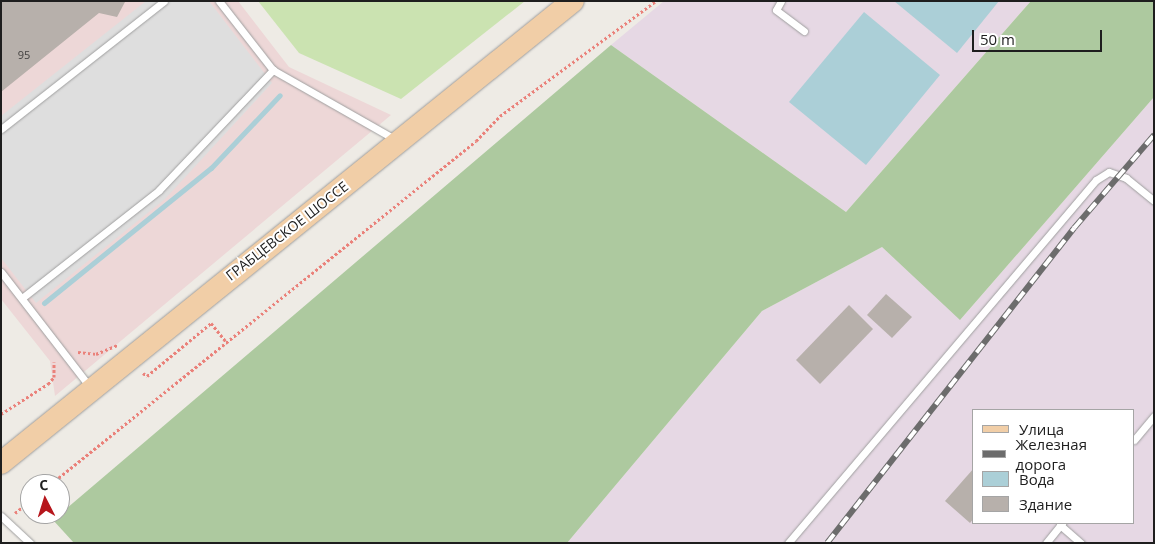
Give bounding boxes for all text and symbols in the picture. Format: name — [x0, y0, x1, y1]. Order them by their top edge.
scale bar — [975, 20, 1105, 52]
text: 50 m — [980, 29, 1015, 49]
house number: 95 — [18, 48, 30, 62]
street label: ГРАБЦЕВСКОЕ ШОССЕ — [222, 178, 352, 284]
legend — [972, 409, 1135, 524]
text: Улица — [1019, 419, 1064, 439]
text: Железная дорога — [1016, 434, 1087, 474]
text: Вода — [1019, 469, 1055, 489]
north arrow — [20, 474, 70, 524]
text: С — [38, 475, 49, 494]
text: Здание — [1019, 494, 1072, 514]

